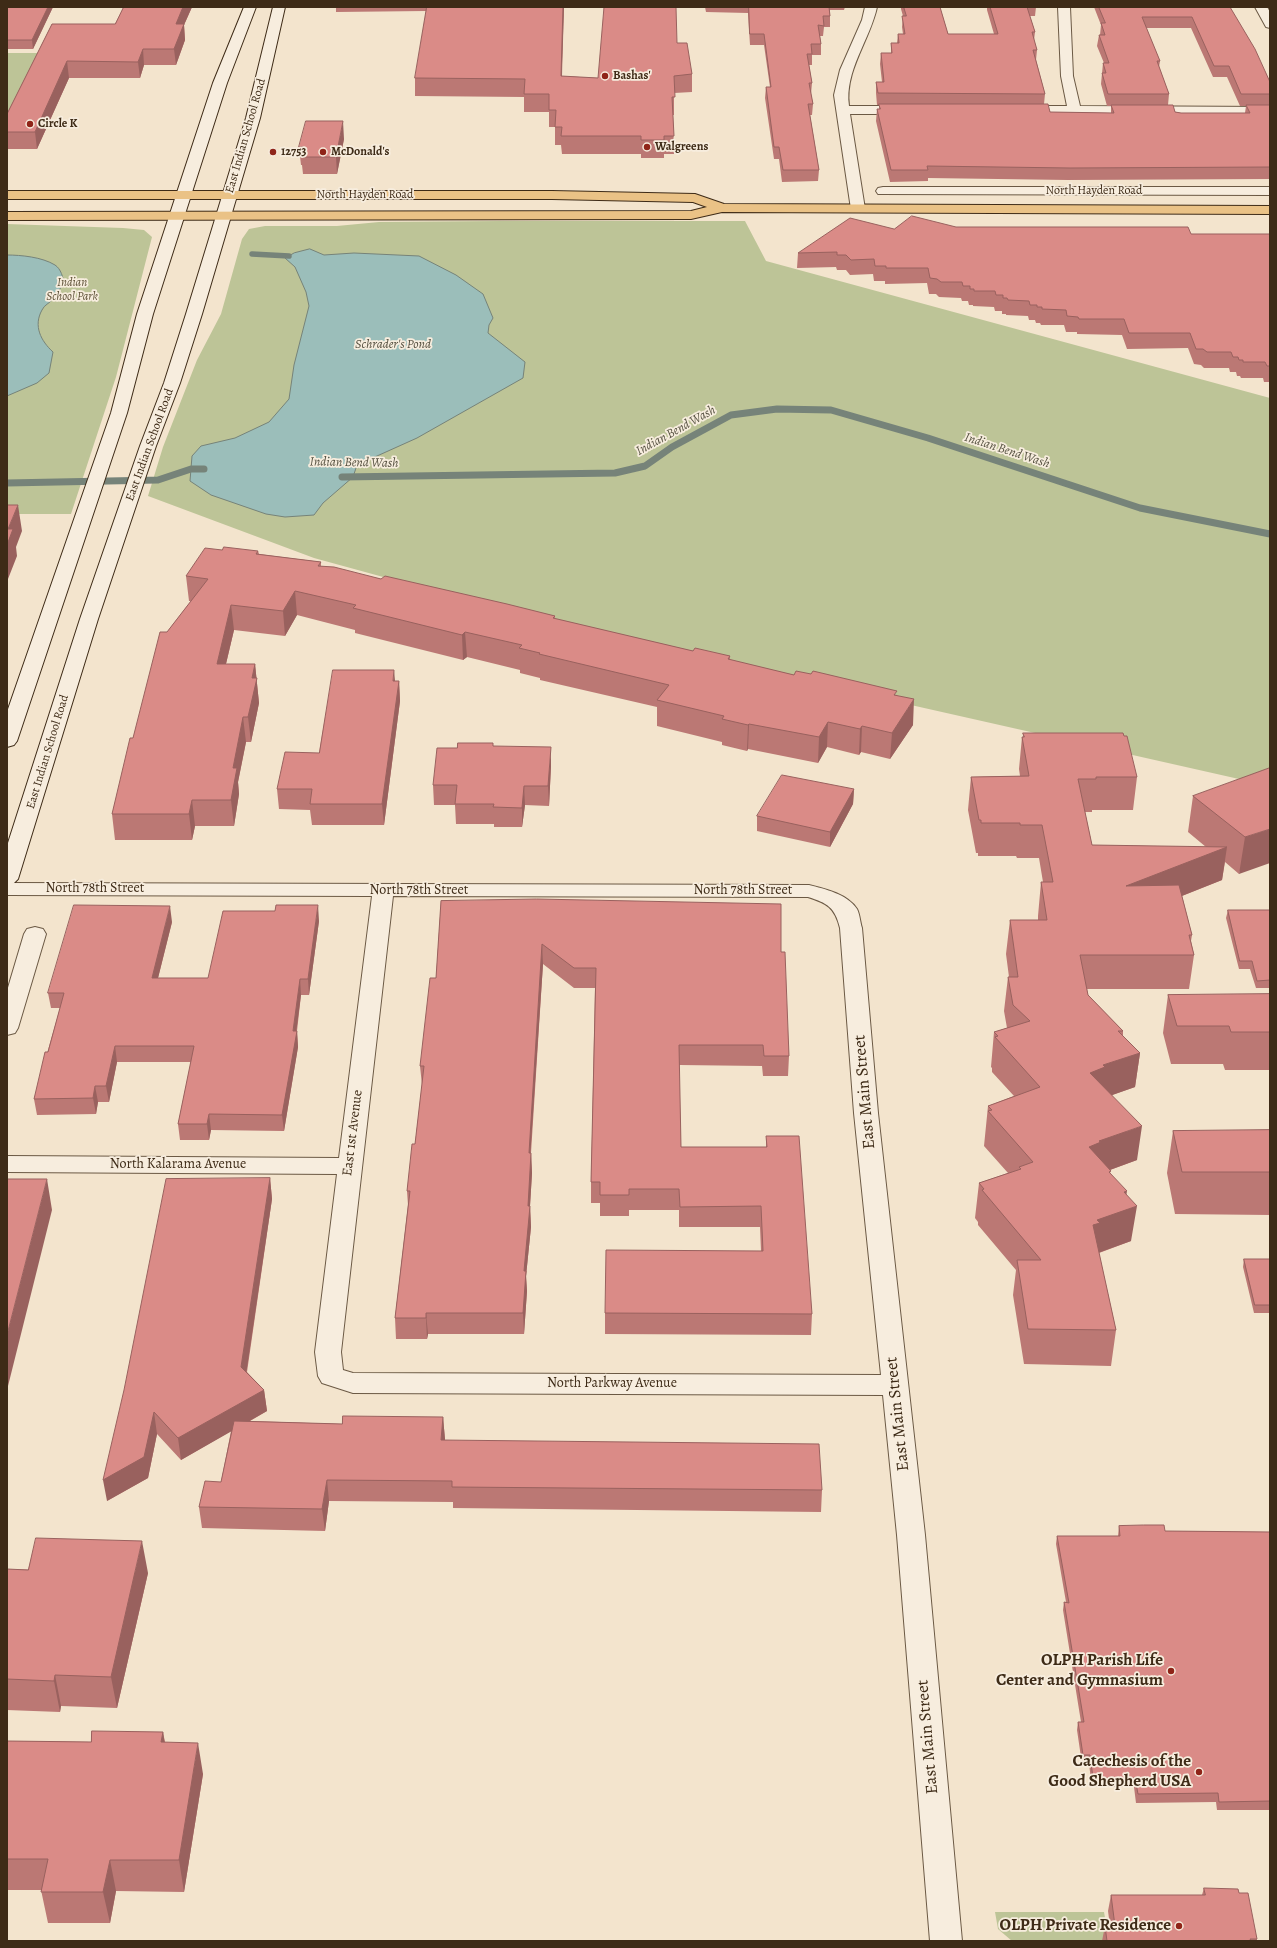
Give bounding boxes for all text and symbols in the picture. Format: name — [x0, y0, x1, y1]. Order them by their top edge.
place label: Bashas' — [613, 69, 651, 83]
marker: Bashas' — [600, 71, 610, 81]
street label: East Indian School Road — [223, 77, 269, 195]
place label: Circle K — [38, 117, 77, 131]
marker: Circle K — [25, 119, 35, 129]
place label: Walgreens — [655, 140, 708, 154]
marker: Walgreens — [642, 142, 652, 152]
place label: 12753 — [281, 145, 306, 159]
place label: McDonald's — [331, 145, 389, 159]
marker: 12753 — [268, 147, 278, 157]
marker: McDonald's — [318, 147, 328, 157]
street label: North Hayden Road — [1046, 184, 1142, 198]
street label: North Hayden Road — [317, 188, 413, 202]
park label: Indian School Park — [46, 276, 98, 304]
water label: Schrader's Pond — [355, 337, 431, 353]
street label: East Indian School Road — [123, 387, 177, 503]
water label: Indian Bend Wash — [633, 403, 719, 459]
water label: Indian Bend Wash — [962, 430, 1052, 472]
water label: Indian Bend Wash — [309, 454, 399, 472]
street label: East Indian School Road — [24, 693, 72, 811]
street label: North 78th Street — [46, 881, 144, 897]
street label: North 78th Street — [370, 883, 468, 899]
street label: North 78th Street — [694, 883, 792, 899]
street label: East Main Street — [850, 1034, 880, 1150]
street label: East 1st Avenue — [339, 1089, 367, 1177]
street label: North Kalarama Avenue — [110, 1157, 246, 1173]
street label: East Main Street — [882, 1356, 914, 1472]
street label: North Parkway Avenue — [547, 1376, 677, 1392]
place label: OLPH Parish Life Center and Gymnasium — [996, 1651, 1163, 1691]
marker: OLPH Parish Life Center and Gymnasium — [1166, 1666, 1176, 1676]
street label: East Main Street — [913, 1679, 943, 1795]
place label: Catechesis of the Good Shepherd USA — [1048, 1752, 1191, 1792]
marker: Catechesis of the Good Shepherd USA — [1194, 1767, 1204, 1777]
place label: OLPH Private Residence — [1000, 1916, 1171, 1936]
marker: OLPH Private Residence — [1174, 1921, 1184, 1931]

